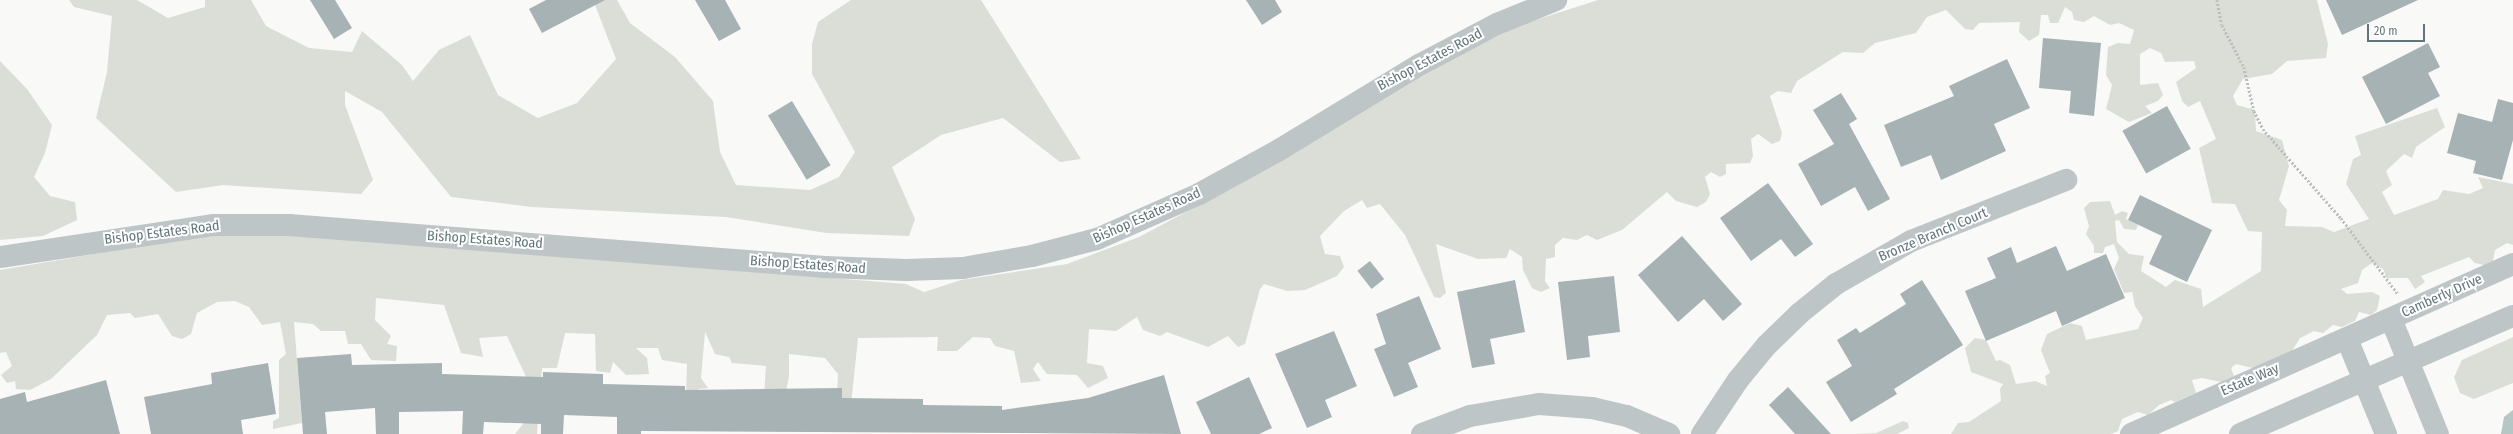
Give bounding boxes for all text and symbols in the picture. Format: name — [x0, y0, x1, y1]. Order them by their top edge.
scale bar — [2369, 16, 2427, 42]
text: 20 m — [2374, 24, 2398, 38]
street label: Bishop Estates Road — [1375, 25, 1485, 95]
street label: Bishop Estates Road — [1091, 185, 1203, 247]
street label: Bronze Branch Court — [1876, 205, 1990, 265]
street label: Bishop Estates Road — [103, 218, 221, 248]
street label: Bishop Estates Road — [427, 228, 543, 252]
street label: Bishop Estates Road — [750, 253, 866, 277]
street label: Camberly Drive — [2399, 271, 2485, 321]
street label: Estate Way — [2218, 360, 2282, 400]

